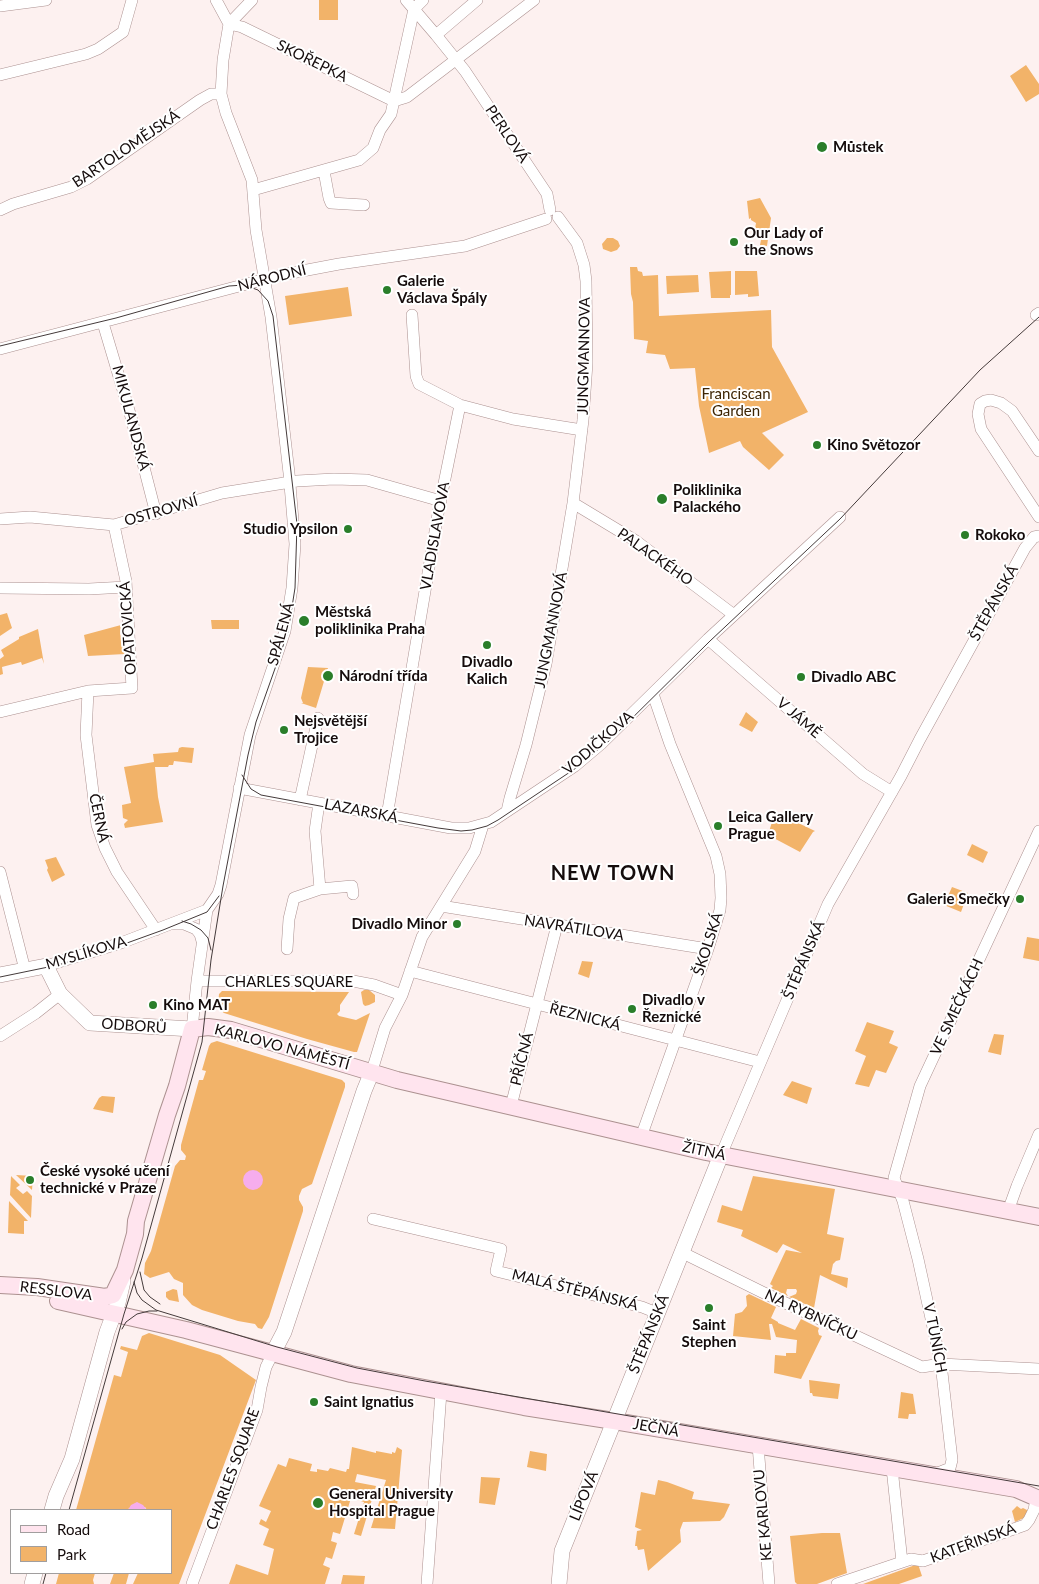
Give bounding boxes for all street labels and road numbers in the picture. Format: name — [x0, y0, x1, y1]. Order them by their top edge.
street label: SKOŘEPKA — [274, 36, 350, 86]
street label: PERLOVÁ — [481, 102, 533, 166]
street label: BARTOLOMĚJSKÁ — [69, 106, 183, 192]
street label: NÁRODNÍ — [236, 261, 308, 295]
street label: JUNGMANNOVA — [574, 297, 594, 415]
street label: MIKULANDSKÁ — [108, 363, 154, 473]
street label: VLADISLAVOVA — [417, 480, 453, 592]
street label: OSTROVNÍ — [122, 492, 200, 530]
street label: PALACKÉHO — [614, 524, 696, 590]
street label: ŠTĚPÁNSKÁ — [966, 562, 1022, 644]
street label: JUNGMANNOVÁ — [531, 570, 571, 690]
street label: OPATOVICKÁ — [116, 581, 140, 675]
street label: SPÁLENÁ — [264, 601, 298, 667]
street label: V JÁMĚ — [773, 694, 825, 742]
street label: VODIČKOVA — [559, 707, 637, 779]
street label: ČERNÁ — [85, 792, 113, 844]
street label: LAZARSKÁ — [323, 795, 399, 827]
street label: ŠKOLSKÁ — [689, 910, 727, 978]
street label: NAVRÁTILOVA — [523, 911, 625, 945]
street label: ŠTĚPÁNSKÁ — [779, 918, 829, 1002]
street label: MYSLÍKOVA — [43, 932, 129, 974]
street label: VE SMEČKÁCH — [927, 956, 987, 1058]
street label: CHARLES SQUARE — [225, 973, 353, 991]
street label: ŘEZNICKÁ — [547, 999, 623, 1035]
street label: ODBORŮ — [101, 1015, 167, 1037]
street label: KARLOVO NÁMĚSTÍ — [212, 1020, 352, 1074]
street label: PŘÍČNÁ — [507, 1031, 537, 1087]
street label: ŽITNÁ — [681, 1138, 727, 1164]
street label: MALÁ ŠTĚPÁNSKÁ — [510, 1266, 640, 1314]
street label: RESSLOVA — [19, 1278, 93, 1304]
street label: NA RYBNÍČKU — [762, 1286, 860, 1344]
street label: ŠTĚPÁNSKÁ — [625, 1292, 673, 1376]
street label: V TŮNÍCH — [919, 1301, 951, 1375]
street label: CHARLES SQUARE — [203, 1406, 263, 1532]
street label: JEČNÁ — [632, 1415, 680, 1441]
street label: LÍPOVÁ — [566, 1468, 602, 1524]
street label: KE KARLOVU — [750, 1468, 776, 1562]
street label: KATEŘINSKÁ — [928, 1519, 1018, 1567]

